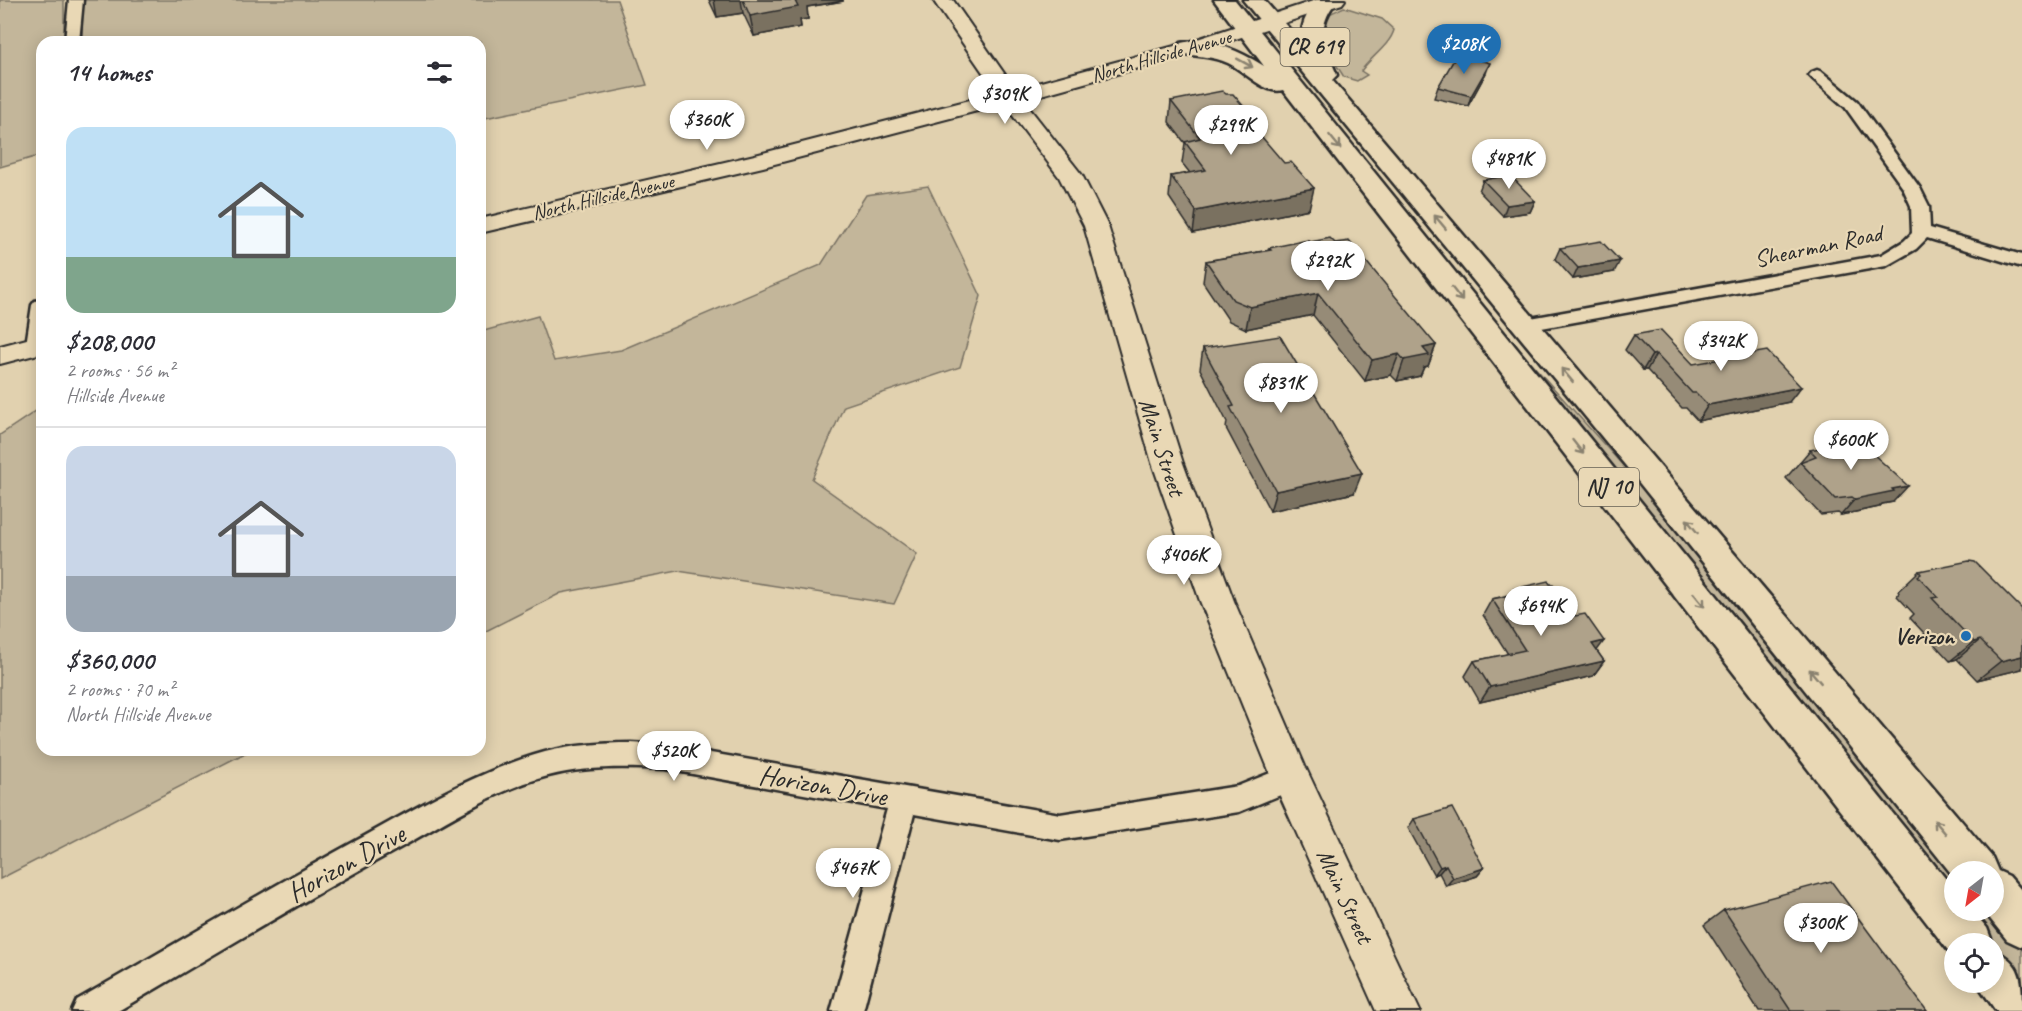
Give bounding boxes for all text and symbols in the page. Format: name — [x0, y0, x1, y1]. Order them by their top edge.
street label: North Hillside Avenue — [1088, 24, 1235, 88]
pin: $208K — [1422, 24, 1506, 75]
road number: CR 619 — [1280, 28, 1350, 66]
text: $208K — [1441, 31, 1487, 56]
text: 14 homes — [66, 56, 151, 89]
icon: filters — [423, 56, 456, 89]
one-way arrow — [1236, 57, 1253, 69]
pin: $309K — [963, 74, 1047, 125]
text: $309K — [982, 81, 1028, 106]
pin: $360K — [665, 100, 749, 151]
pin: $299K — [1189, 105, 1273, 156]
text: $360K — [684, 107, 730, 132]
text: $299K — [1208, 112, 1254, 137]
one-way arrow — [1329, 133, 1342, 149]
pin: $481K — [1467, 139, 1551, 190]
text: $481K — [1486, 146, 1532, 171]
icon: home — [207, 166, 315, 274]
street label: North Hillside Avenue — [530, 168, 678, 225]
one-way arrow — [1433, 214, 1446, 230]
street label: Shearman Road — [1752, 217, 1888, 274]
pin: $292K — [1286, 241, 1370, 292]
text: $292K — [1305, 248, 1351, 273]
one-way arrow — [1450, 286, 1463, 302]
pin: $342K — [1679, 321, 1763, 372]
text: $208,000 — [66, 325, 153, 358]
text: $342K — [1698, 328, 1744, 353]
text: 2 rooms · 56 m² — [66, 358, 174, 383]
pin: $831K — [1239, 363, 1323, 414]
one-way arrow — [1561, 367, 1574, 383]
text: $831K — [1258, 370, 1304, 395]
text: Hillside Avenue — [66, 383, 164, 408]
street label: Main Street — [1132, 394, 1192, 501]
pin: $600K — [1809, 420, 1893, 471]
text: $600K — [1828, 427, 1874, 452]
one-way arrow — [1571, 439, 1584, 455]
road number: NJ 10 — [1579, 468, 1639, 506]
icon: home — [207, 485, 315, 593]
one-way arrow — [1685, 518, 1698, 534]
pin: $406K — [1142, 535, 1226, 586]
text: $406K — [1161, 542, 1207, 567]
pin: $694K — [1499, 586, 1583, 637]
one-way arrow — [1692, 592, 1706, 607]
text: $694K — [1518, 593, 1564, 618]
place label: Verizon — [1894, 621, 1956, 651]
marker: Verizon — [1959, 629, 1973, 643]
text: $360,000 — [66, 644, 154, 677]
one-way arrow — [1809, 668, 1822, 684]
text: 2 rooms · 70 m² — [66, 677, 174, 702]
text: North Hillside Avenue — [66, 702, 210, 727]
pin: $520K — [632, 731, 716, 782]
text: $520K — [651, 738, 697, 763]
street label: Horizon Drive — [756, 757, 892, 814]
street label: Horizon Drive — [281, 815, 413, 910]
one-way arrow — [1933, 819, 1946, 835]
street label: Main Street — [1310, 844, 1381, 950]
pin: $467K — [811, 848, 895, 899]
text: $467K — [830, 855, 876, 880]
north arrow — [1944, 861, 2004, 921]
map controls — [1944, 861, 2004, 993]
pin: $300K — [1779, 903, 1863, 954]
text: $300K — [1798, 910, 1844, 935]
button: locate — [1944, 933, 2004, 993]

